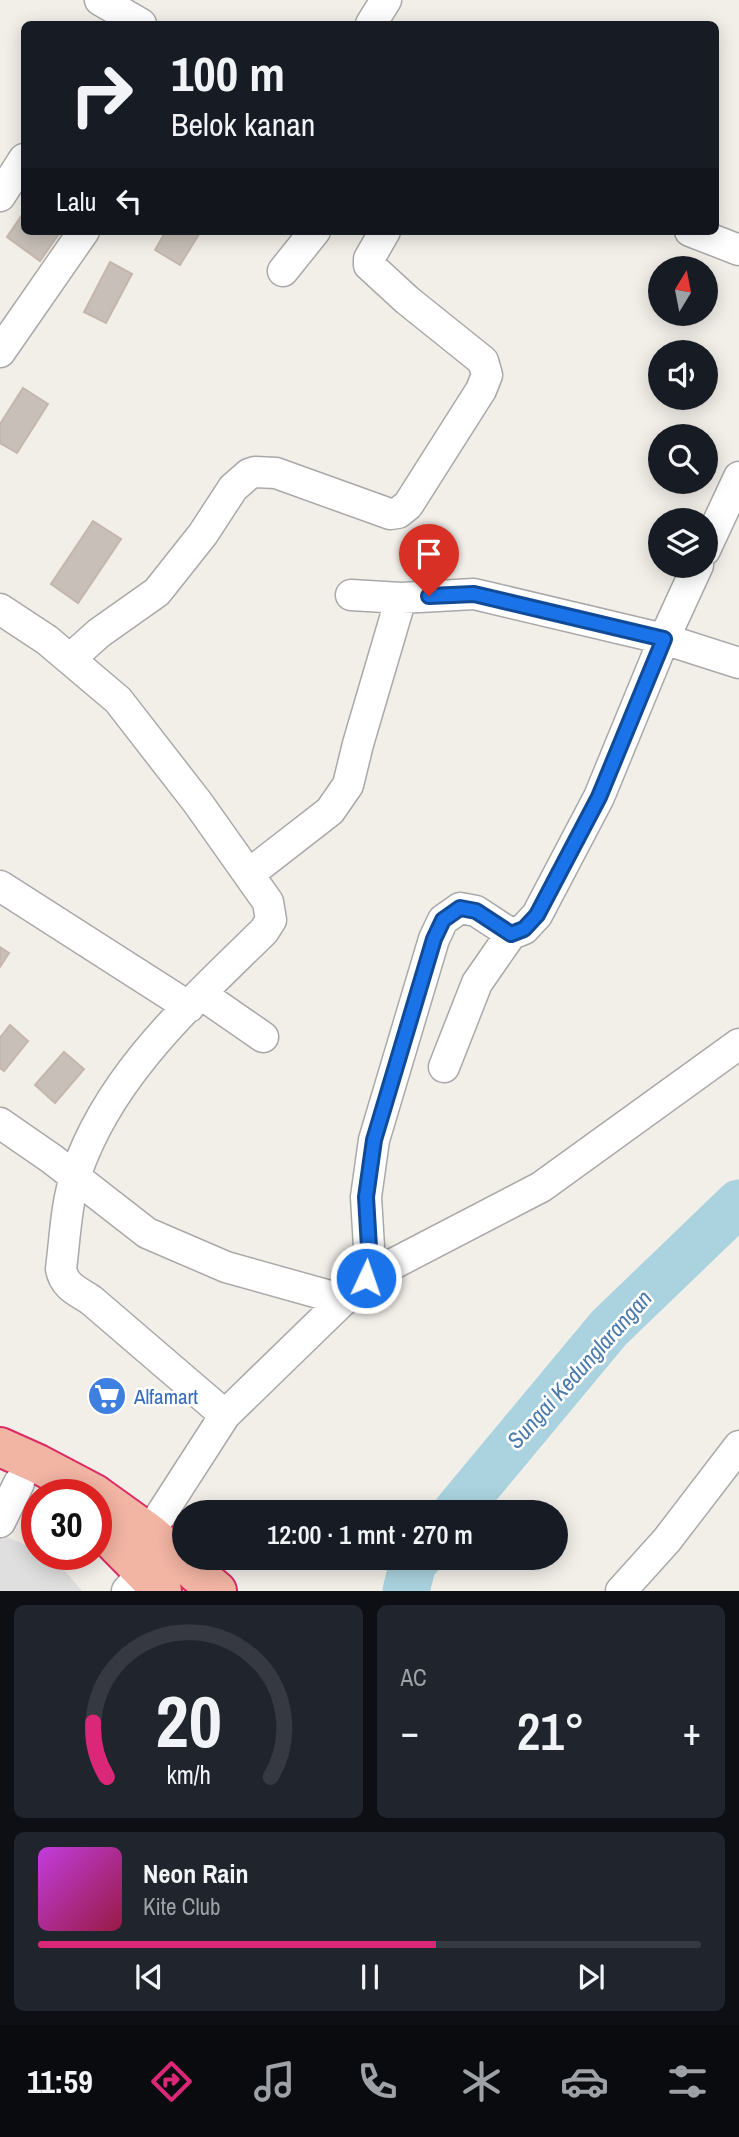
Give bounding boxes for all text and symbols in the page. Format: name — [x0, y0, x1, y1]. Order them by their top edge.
text: 100 m — [171, 40, 285, 106]
icon: right — [56, 49, 147, 140]
text: Belok kanan — [171, 103, 315, 146]
icon: left — [110, 182, 148, 220]
text: Lalu — [56, 184, 96, 219]
north arrow — [648, 256, 718, 326]
map controls — [648, 256, 718, 578]
button: sound — [648, 340, 718, 410]
button: search — [648, 424, 718, 494]
button: layers — [648, 508, 718, 578]
pin — [399, 524, 459, 596]
icon: arrive — [410, 535, 448, 573]
position arrow — [329, 1241, 403, 1315]
water label: Sungai Kedunglarangan — [499, 1283, 659, 1455]
supermarket icon: Alfamart — [86, 1375, 128, 1417]
place label: Alfamart — [133, 1382, 198, 1411]
speed limit sign: 30 — [21, 1479, 112, 1570]
text: 12:00 · 1 mnt · 270 m — [267, 1517, 473, 1552]
text: AC — [401, 1662, 427, 1693]
text: 20 — [155, 1673, 221, 1771]
text: 21° — [517, 1696, 585, 1766]
text: − — [401, 1706, 419, 1757]
text: + — [683, 1706, 701, 1757]
text: km/h — [166, 1758, 210, 1792]
text: Neon Rain — [143, 1856, 248, 1891]
text: Kite Club — [143, 1891, 221, 1922]
icon: previous — [130, 1958, 168, 1996]
icon: pause — [351, 1958, 389, 1996]
icon: next — [572, 1958, 610, 1996]
icon: directions — [147, 2057, 196, 2106]
icon: music — [250, 2057, 299, 2106]
icon: phone — [353, 2057, 402, 2106]
icon: climate — [457, 2057, 506, 2106]
icon: car — [560, 2057, 609, 2106]
icon: filters — [663, 2057, 712, 2106]
text: 11:59 — [27, 2060, 93, 2103]

